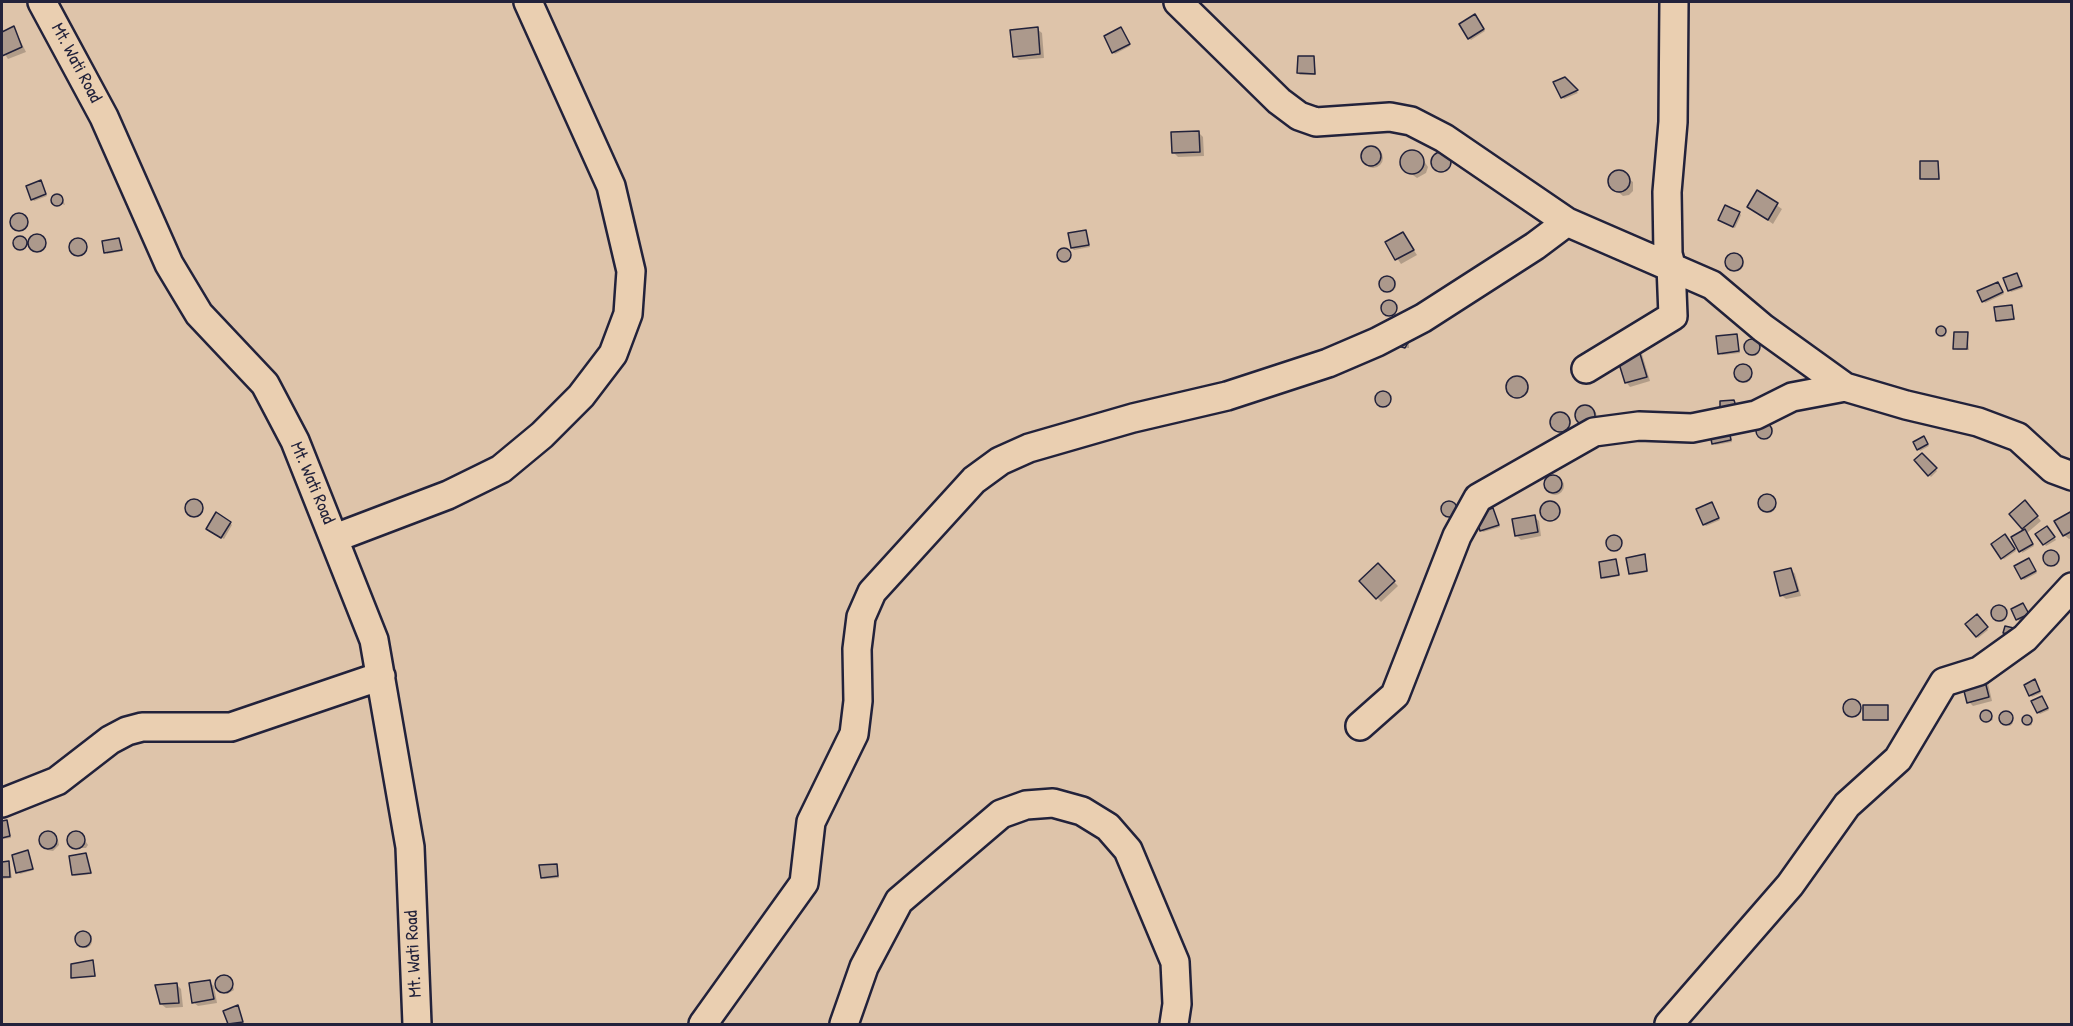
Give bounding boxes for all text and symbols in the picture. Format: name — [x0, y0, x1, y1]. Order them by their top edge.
street label: Mt. Wati Road — [46, 20, 106, 106]
street label: Mt. Wati Road — [285, 439, 339, 527]
street label: Mt. Wati Road — [401, 910, 427, 998]

